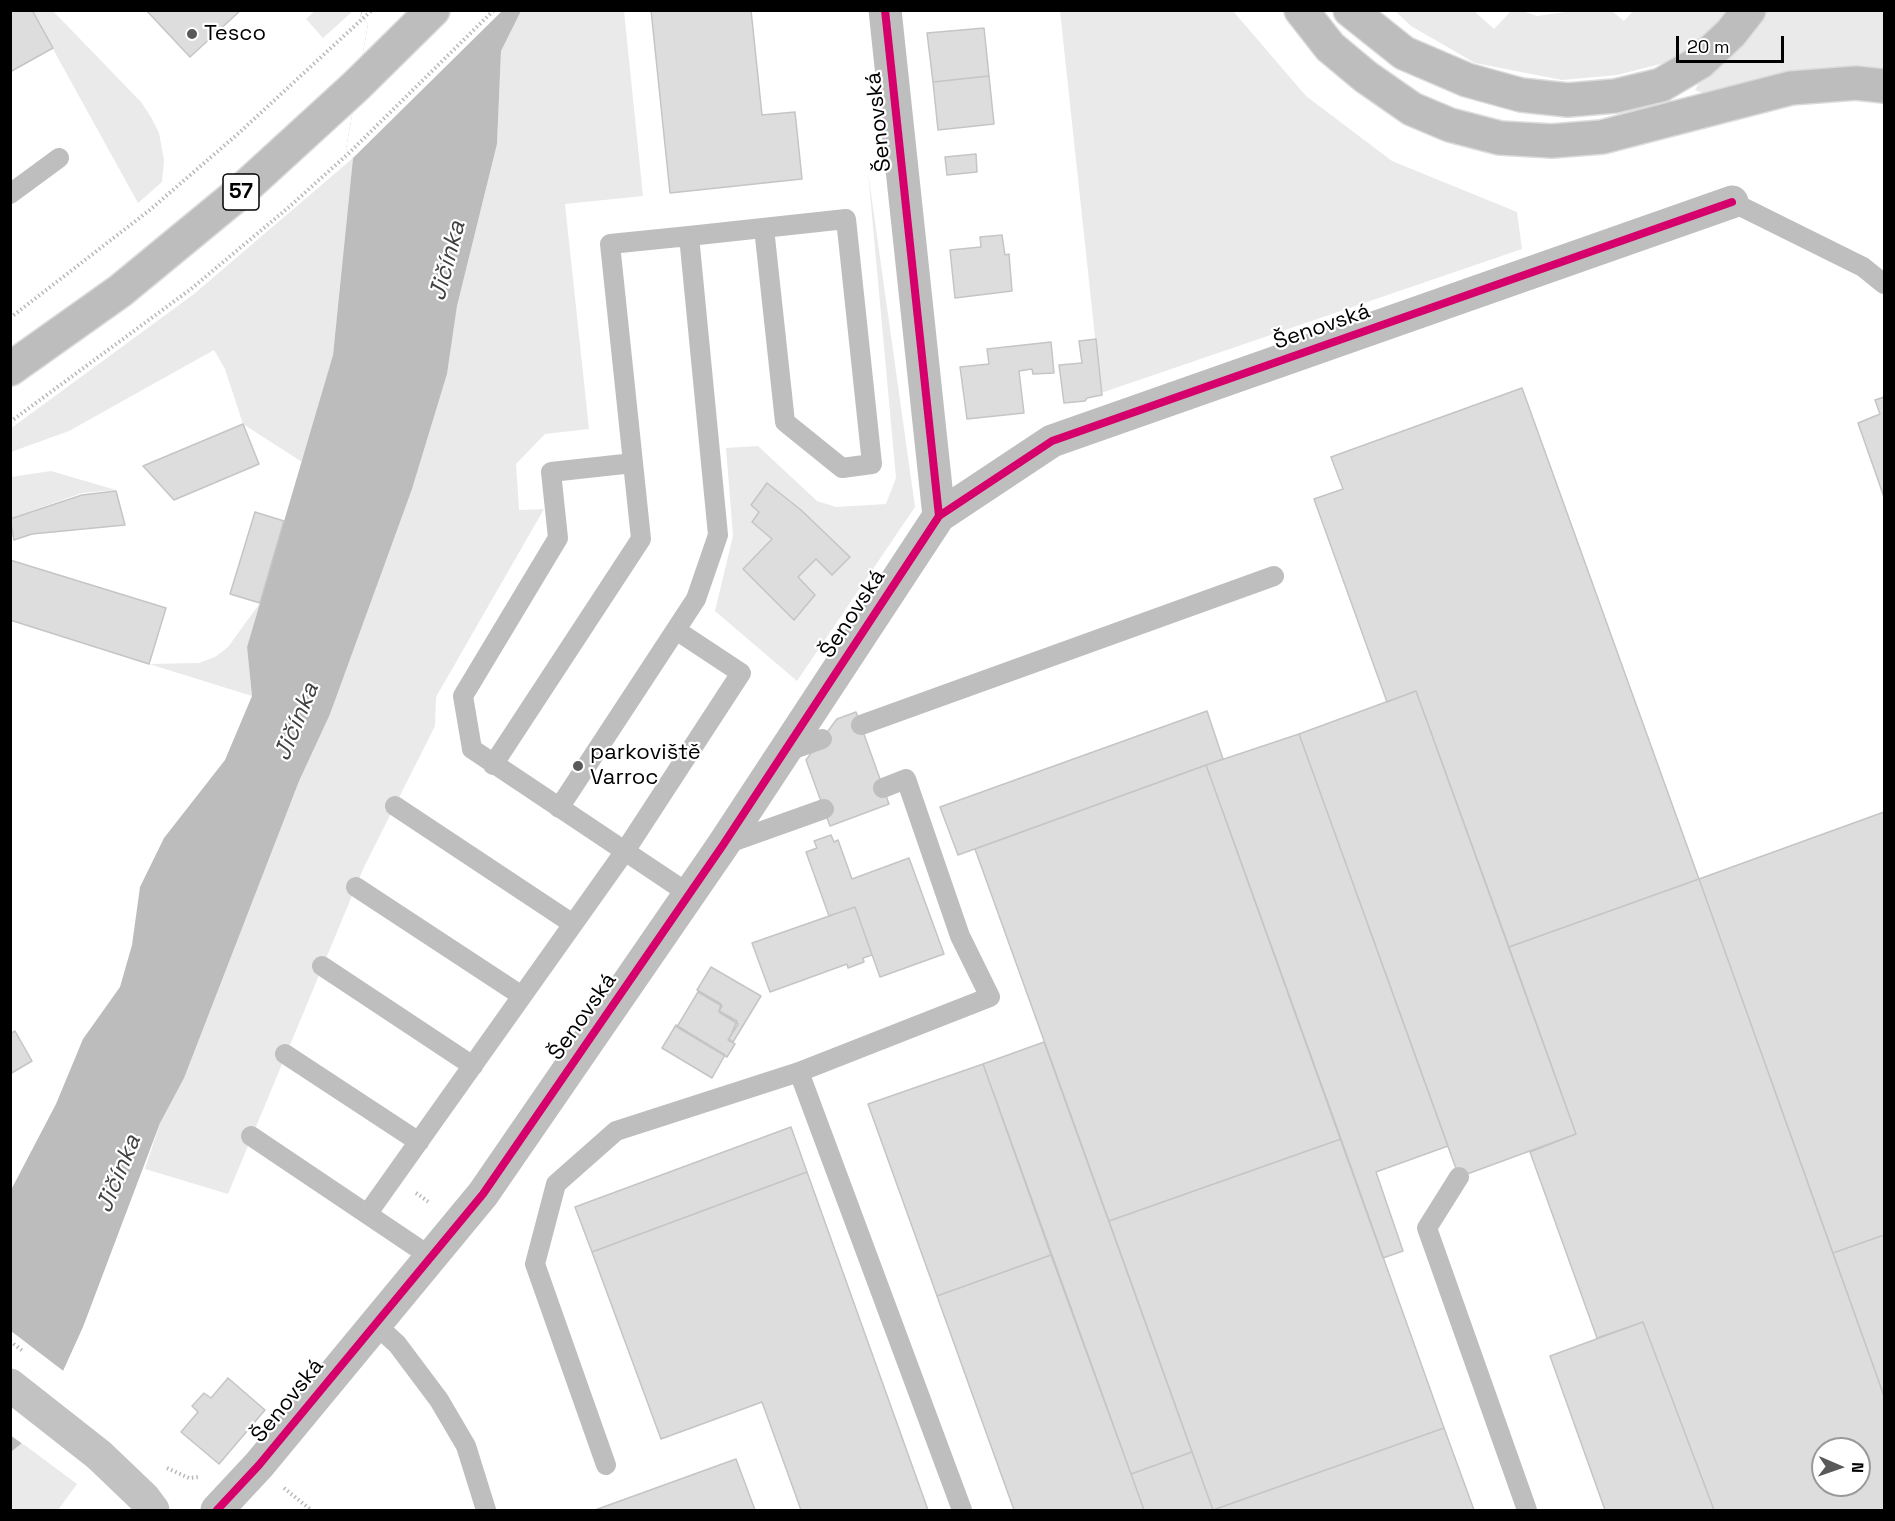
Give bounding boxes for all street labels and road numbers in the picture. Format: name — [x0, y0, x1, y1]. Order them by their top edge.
street label: Šenovská — [861, 71, 897, 173]
road number: 57 — [223, 174, 259, 210]
street label: Šenovská — [1270, 298, 1374, 356]
street label: Šenovská — [815, 565, 891, 663]
street label: Šenovská — [543, 968, 623, 1066]
street label: Šenovská — [246, 1354, 330, 1448]

